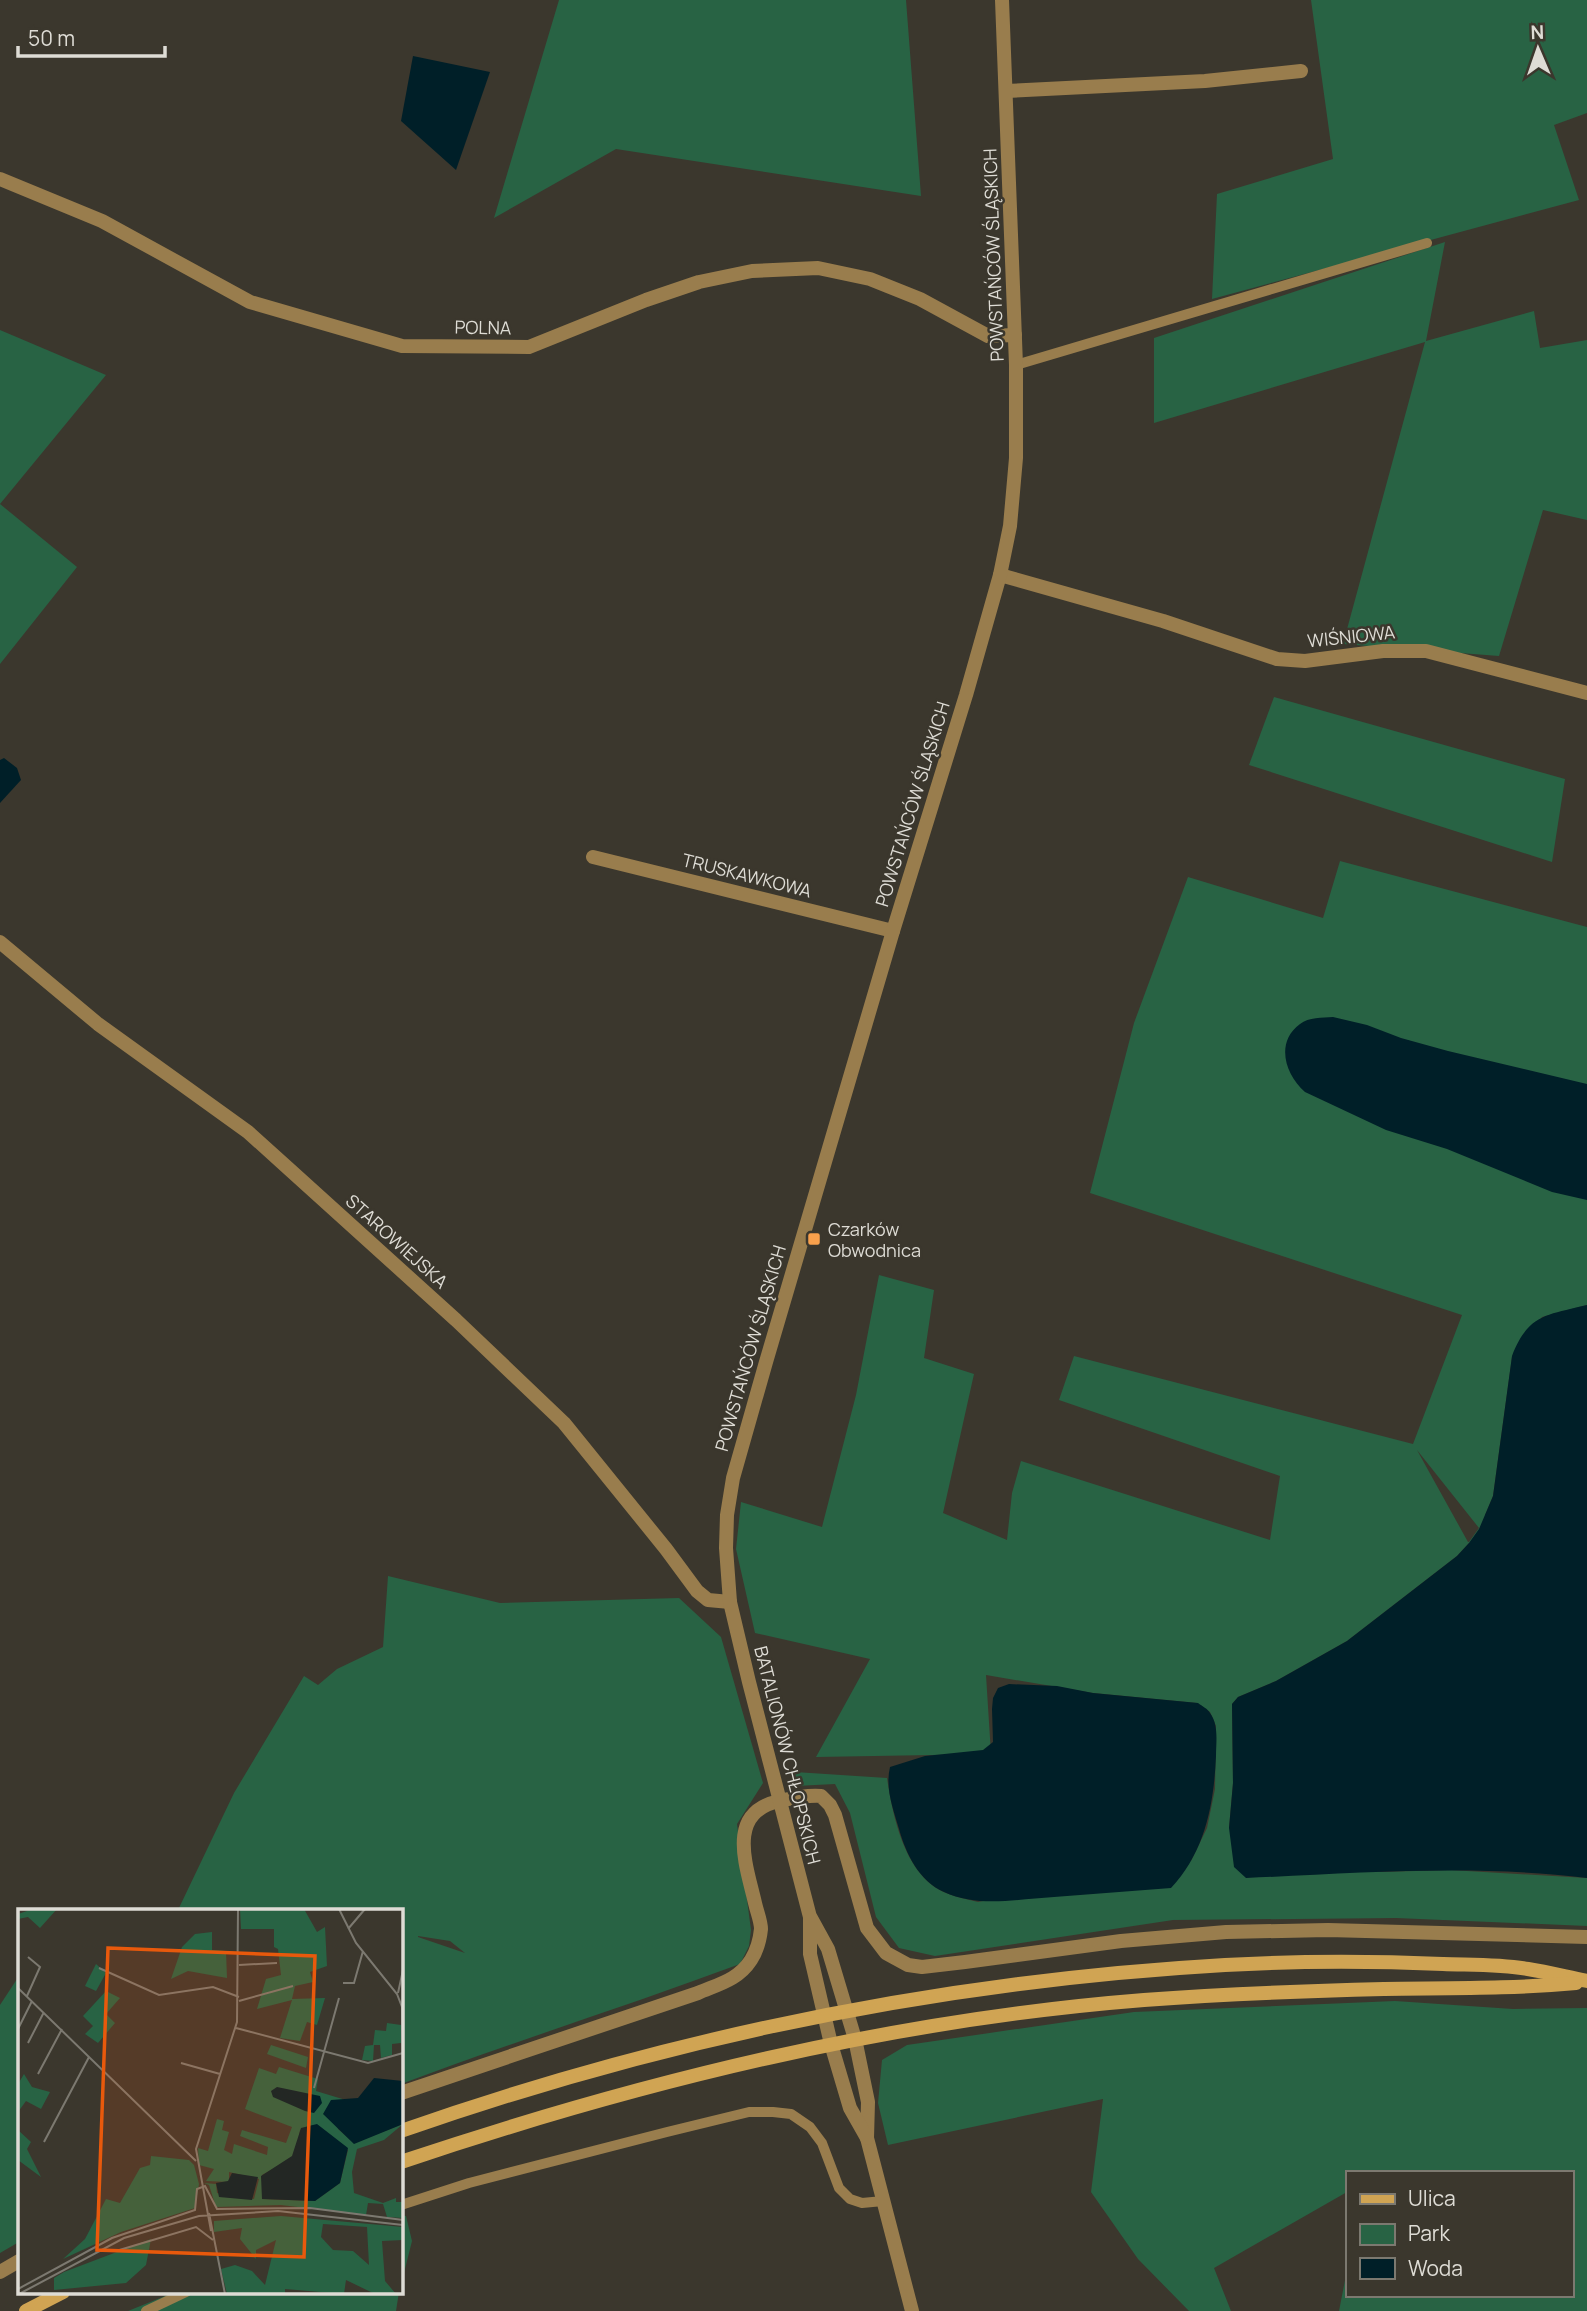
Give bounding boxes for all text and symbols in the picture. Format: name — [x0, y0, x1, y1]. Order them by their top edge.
scale bar — [18, 14, 164, 58]
north arrow — [1503, 14, 1573, 84]
text: N — [1530, 19, 1545, 45]
text: 50 m — [28, 24, 75, 52]
street label: POWSTAŃCÓW ŚLĄSKICH — [977, 148, 1009, 362]
street label: POLNA — [454, 315, 512, 340]
street label: WIŚNIOWA — [1306, 619, 1397, 653]
street label: POWSTAŃCÓW ŚLĄSKICH — [869, 698, 955, 910]
street label: TRUSKAWKOWA — [680, 847, 815, 903]
street label: STAROWIEJSKA — [341, 1189, 454, 1294]
place label: Czarków Obwodnica — [828, 1217, 921, 1262]
marker: Czarków Obwodnica — [806, 1231, 822, 1247]
street label: POWSTAŃCÓW ŚLĄSKICH — [709, 1242, 791, 1454]
street label: BATALIONÓW CHŁOPSKICH — [749, 1643, 827, 1867]
inset map — [18, 1909, 402, 2294]
legend — [1346, 2171, 1573, 2297]
text: Ulica — [1408, 2184, 1456, 2212]
text: Park — [1408, 2219, 1450, 2247]
text: Woda — [1408, 2254, 1463, 2282]

